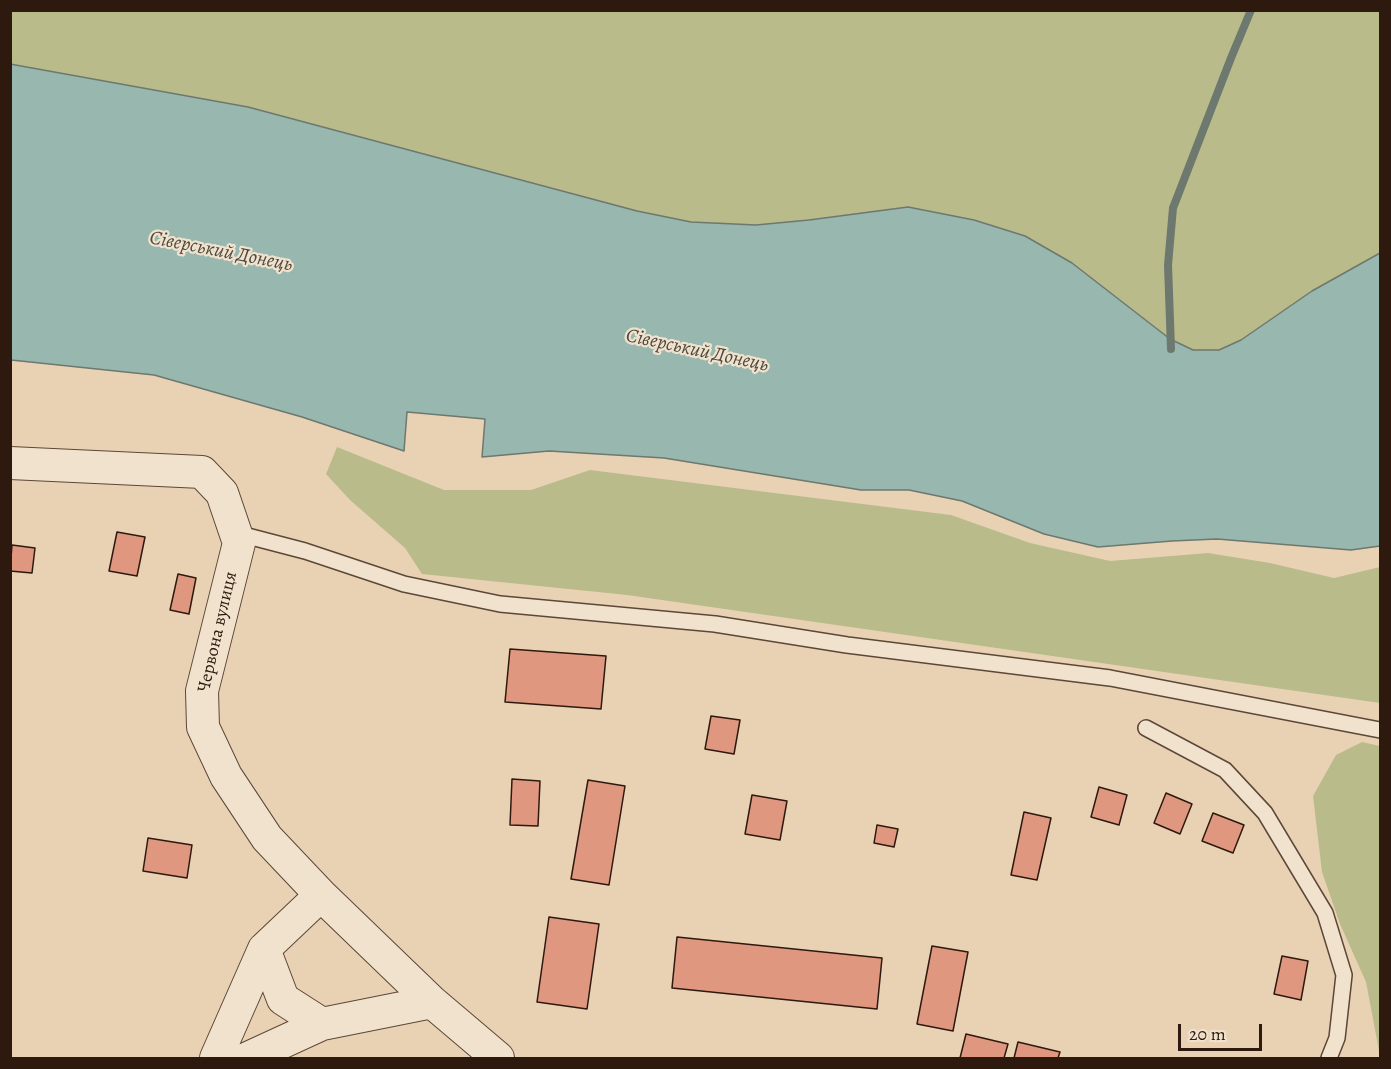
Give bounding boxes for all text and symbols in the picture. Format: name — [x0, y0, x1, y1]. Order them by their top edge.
water label: Сіверський Донець — [148, 226, 294, 278]
water label: Сіверський Донець — [624, 324, 770, 378]
street label: Червона вулиця — [194, 570, 242, 694]
scale bar — [1181, 1012, 1265, 1050]
text: 20 m — [1189, 1022, 1226, 1046]

